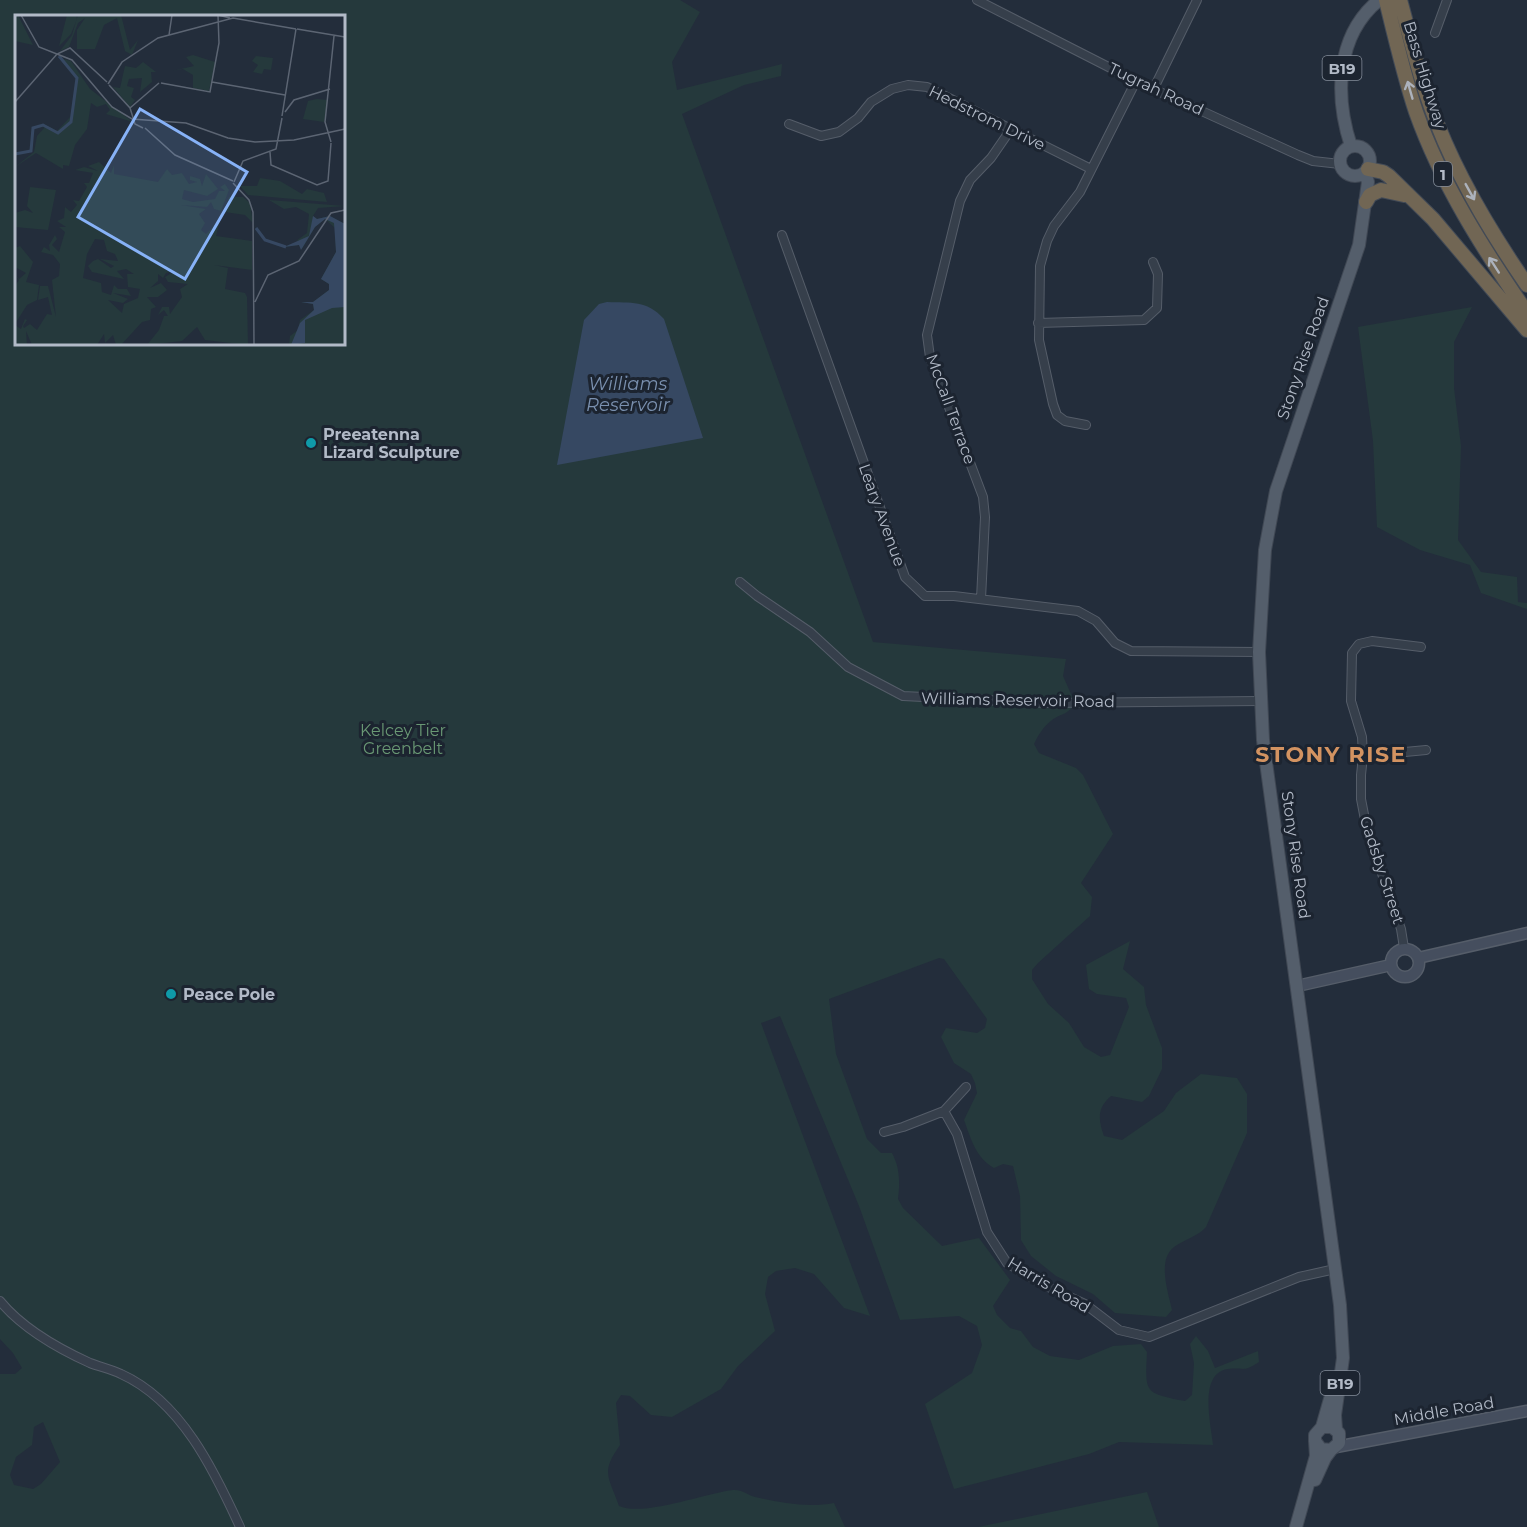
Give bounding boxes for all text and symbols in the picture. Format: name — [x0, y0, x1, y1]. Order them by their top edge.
inset map — [15, 15, 345, 345]
street label: Bass Highway — [1400, 19, 1451, 132]
road number: B19 — [1322, 56, 1362, 80]
street label: Tugrah Road — [1105, 59, 1207, 119]
one-way arrow — [1404, 81, 1415, 100]
street label: Hedstrom Drive — [926, 82, 1048, 154]
road number: 1 — [1434, 162, 1452, 186]
one-way arrow — [1465, 183, 1476, 201]
one-way arrow — [1488, 257, 1500, 274]
street label: Stony Rise Road — [1273, 294, 1333, 422]
street label: McCall Terrace — [922, 351, 980, 467]
water label: Williams Reservoir — [586, 373, 671, 416]
place label: Preeatenna Lizard Sculpture — [323, 425, 460, 462]
marker: Preeatenna Lizard Sculpture — [304, 436, 318, 450]
street label: Leary Avenue — [855, 461, 909, 569]
street label: Williams Reservoir Road — [921, 689, 1115, 711]
park label: Kelcey Tier Greenbelt — [360, 721, 446, 758]
district label: STONY RISE — [1255, 741, 1407, 768]
street label: Stony Rise Road — [1278, 790, 1314, 920]
street label: Gadsby Street — [1356, 814, 1409, 927]
place label: Peace Pole — [183, 985, 275, 1004]
marker: Peace Pole — [164, 987, 178, 1001]
street label: Harris Road — [1004, 1253, 1094, 1317]
road number: B19 — [1320, 1371, 1360, 1395]
street label: Middle Road — [1392, 1393, 1496, 1429]

